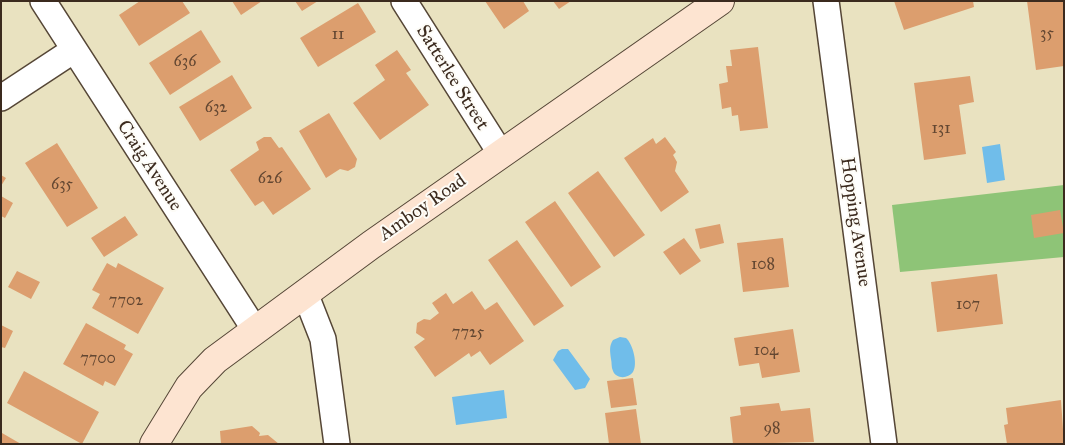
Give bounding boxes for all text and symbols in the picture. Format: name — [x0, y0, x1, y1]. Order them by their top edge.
street label: Satterlee Street — [411, 21, 493, 135]
house number: 35 — [1040, 24, 1054, 44]
house number: 11 — [332, 25, 344, 45]
house number: 636 — [174, 52, 196, 72]
house number: 632 — [205, 98, 227, 118]
street label: Craig Avenue — [111, 116, 187, 216]
house number: 131 — [931, 119, 951, 139]
street label: Hopping Avenue — [835, 156, 875, 288]
house number: 626 — [258, 169, 282, 189]
street label: Amboy Road — [375, 170, 471, 246]
house number: 635 — [51, 175, 73, 195]
house number: 108 — [751, 255, 775, 275]
house number: 7702 — [109, 291, 143, 311]
house number: 107 — [956, 295, 980, 315]
house number: 7725 — [452, 323, 484, 343]
house number: 104 — [754, 341, 778, 361]
house number: 7700 — [80, 349, 116, 369]
house number: 98 — [763, 419, 781, 439]

